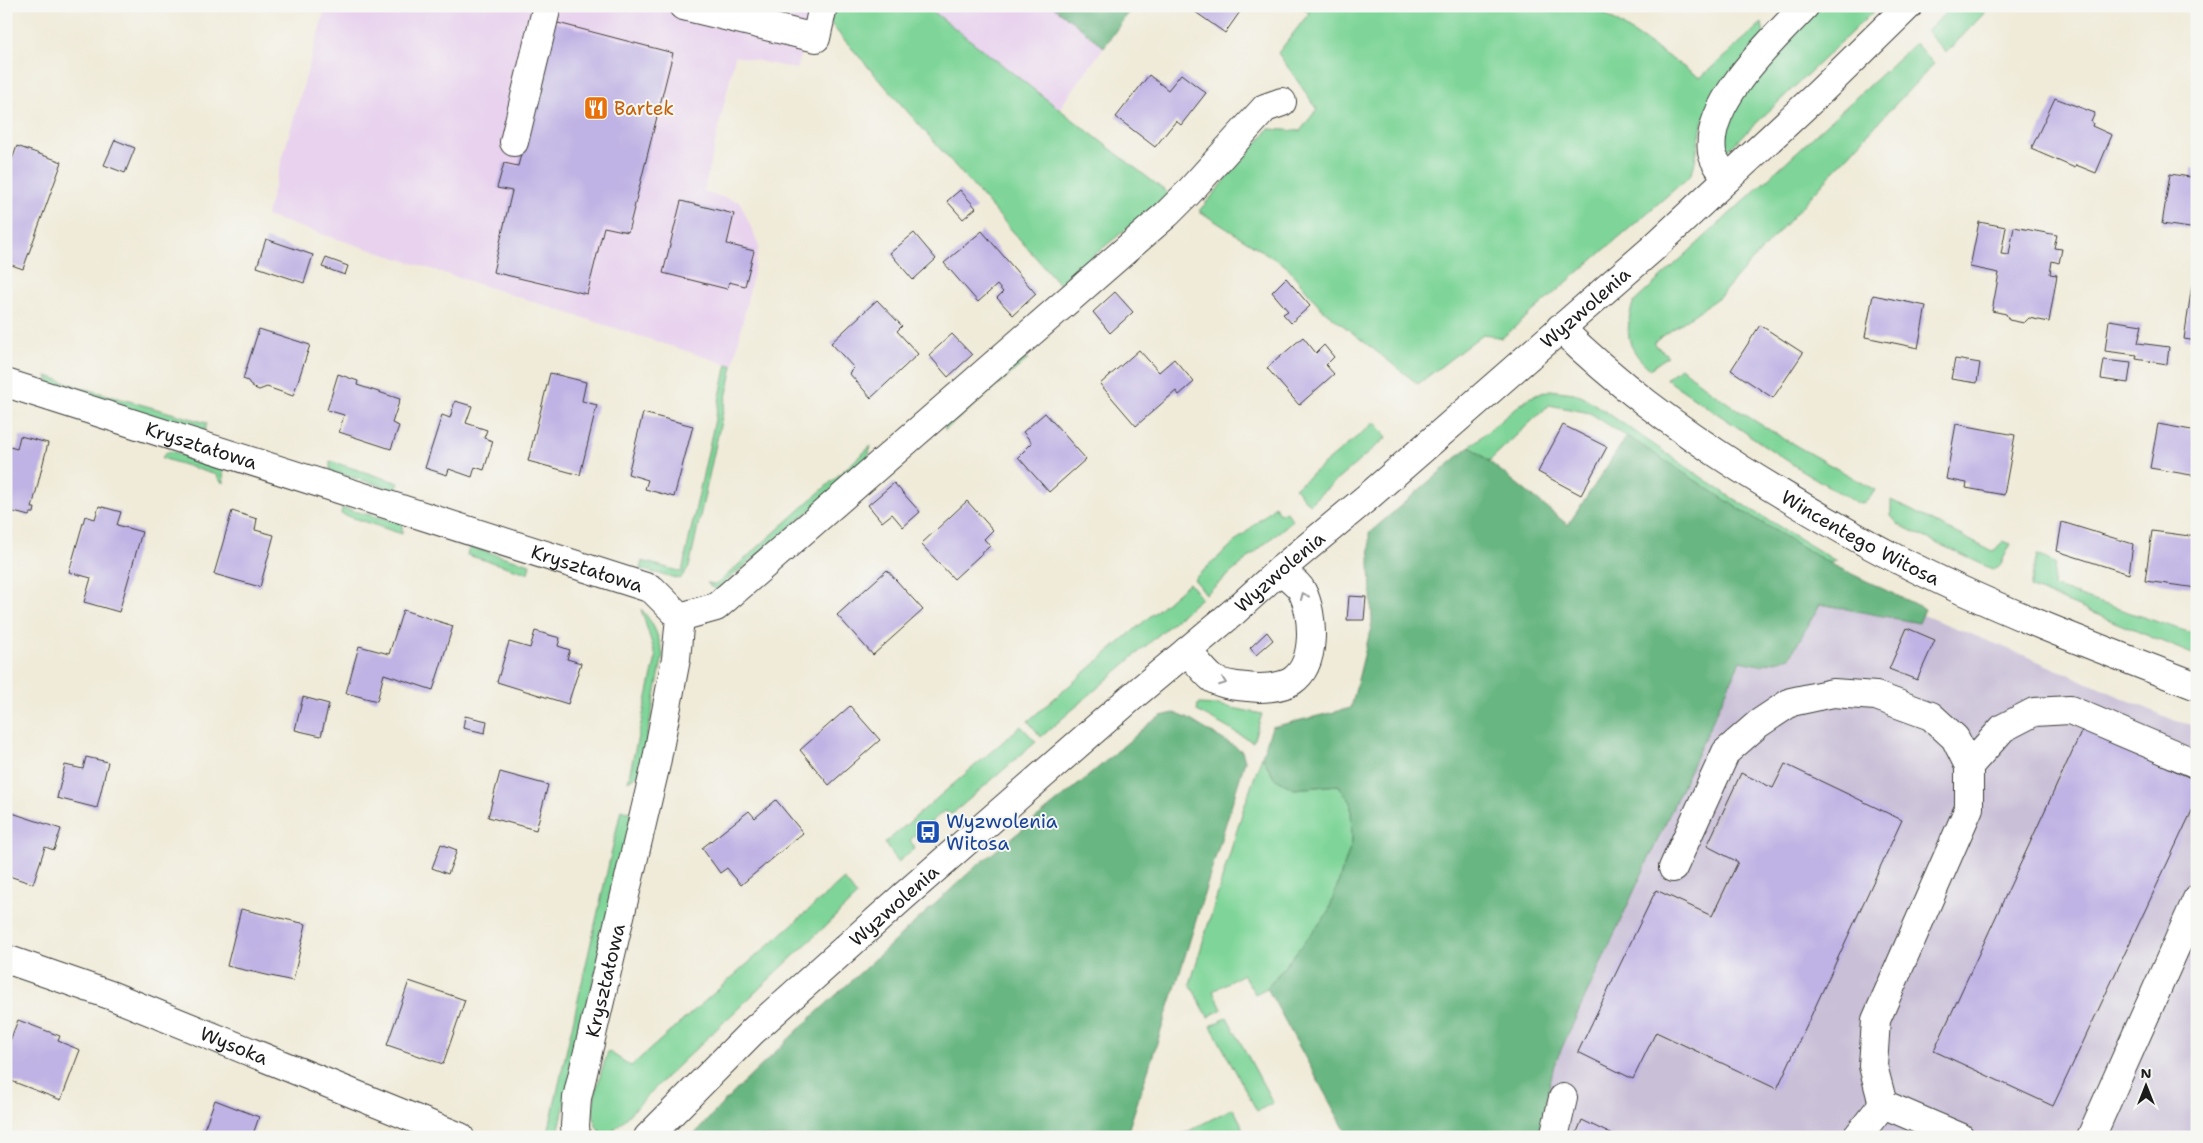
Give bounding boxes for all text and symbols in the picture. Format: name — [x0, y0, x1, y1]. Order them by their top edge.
restaurant icon: Bartek — [583, 95, 609, 121]
place label: Bartek — [614, 96, 674, 121]
street label: Wyzwolenia — [1535, 261, 1636, 354]
street label: Kryształowa — [142, 416, 261, 475]
street label: Wincentego Witosa — [1777, 484, 1944, 591]
street label: Wyzwolenia — [1229, 525, 1330, 618]
street label: Kryształowa — [528, 539, 646, 598]
one-way arrow — [1299, 592, 1310, 601]
one-way arrow — [1218, 676, 1227, 686]
place label: Wyzwolenia Witosa — [946, 809, 1058, 856]
bus stop icon: Wyzwolenia Witosa — [915, 819, 941, 845]
street label: Wyzwolenia — [844, 859, 944, 952]
street label: Kryształowa — [579, 921, 630, 1040]
street label: Wysoka — [196, 1020, 272, 1070]
north arrow — [2120, 1060, 2170, 1110]
text: N — [2140, 1064, 2152, 1082]

